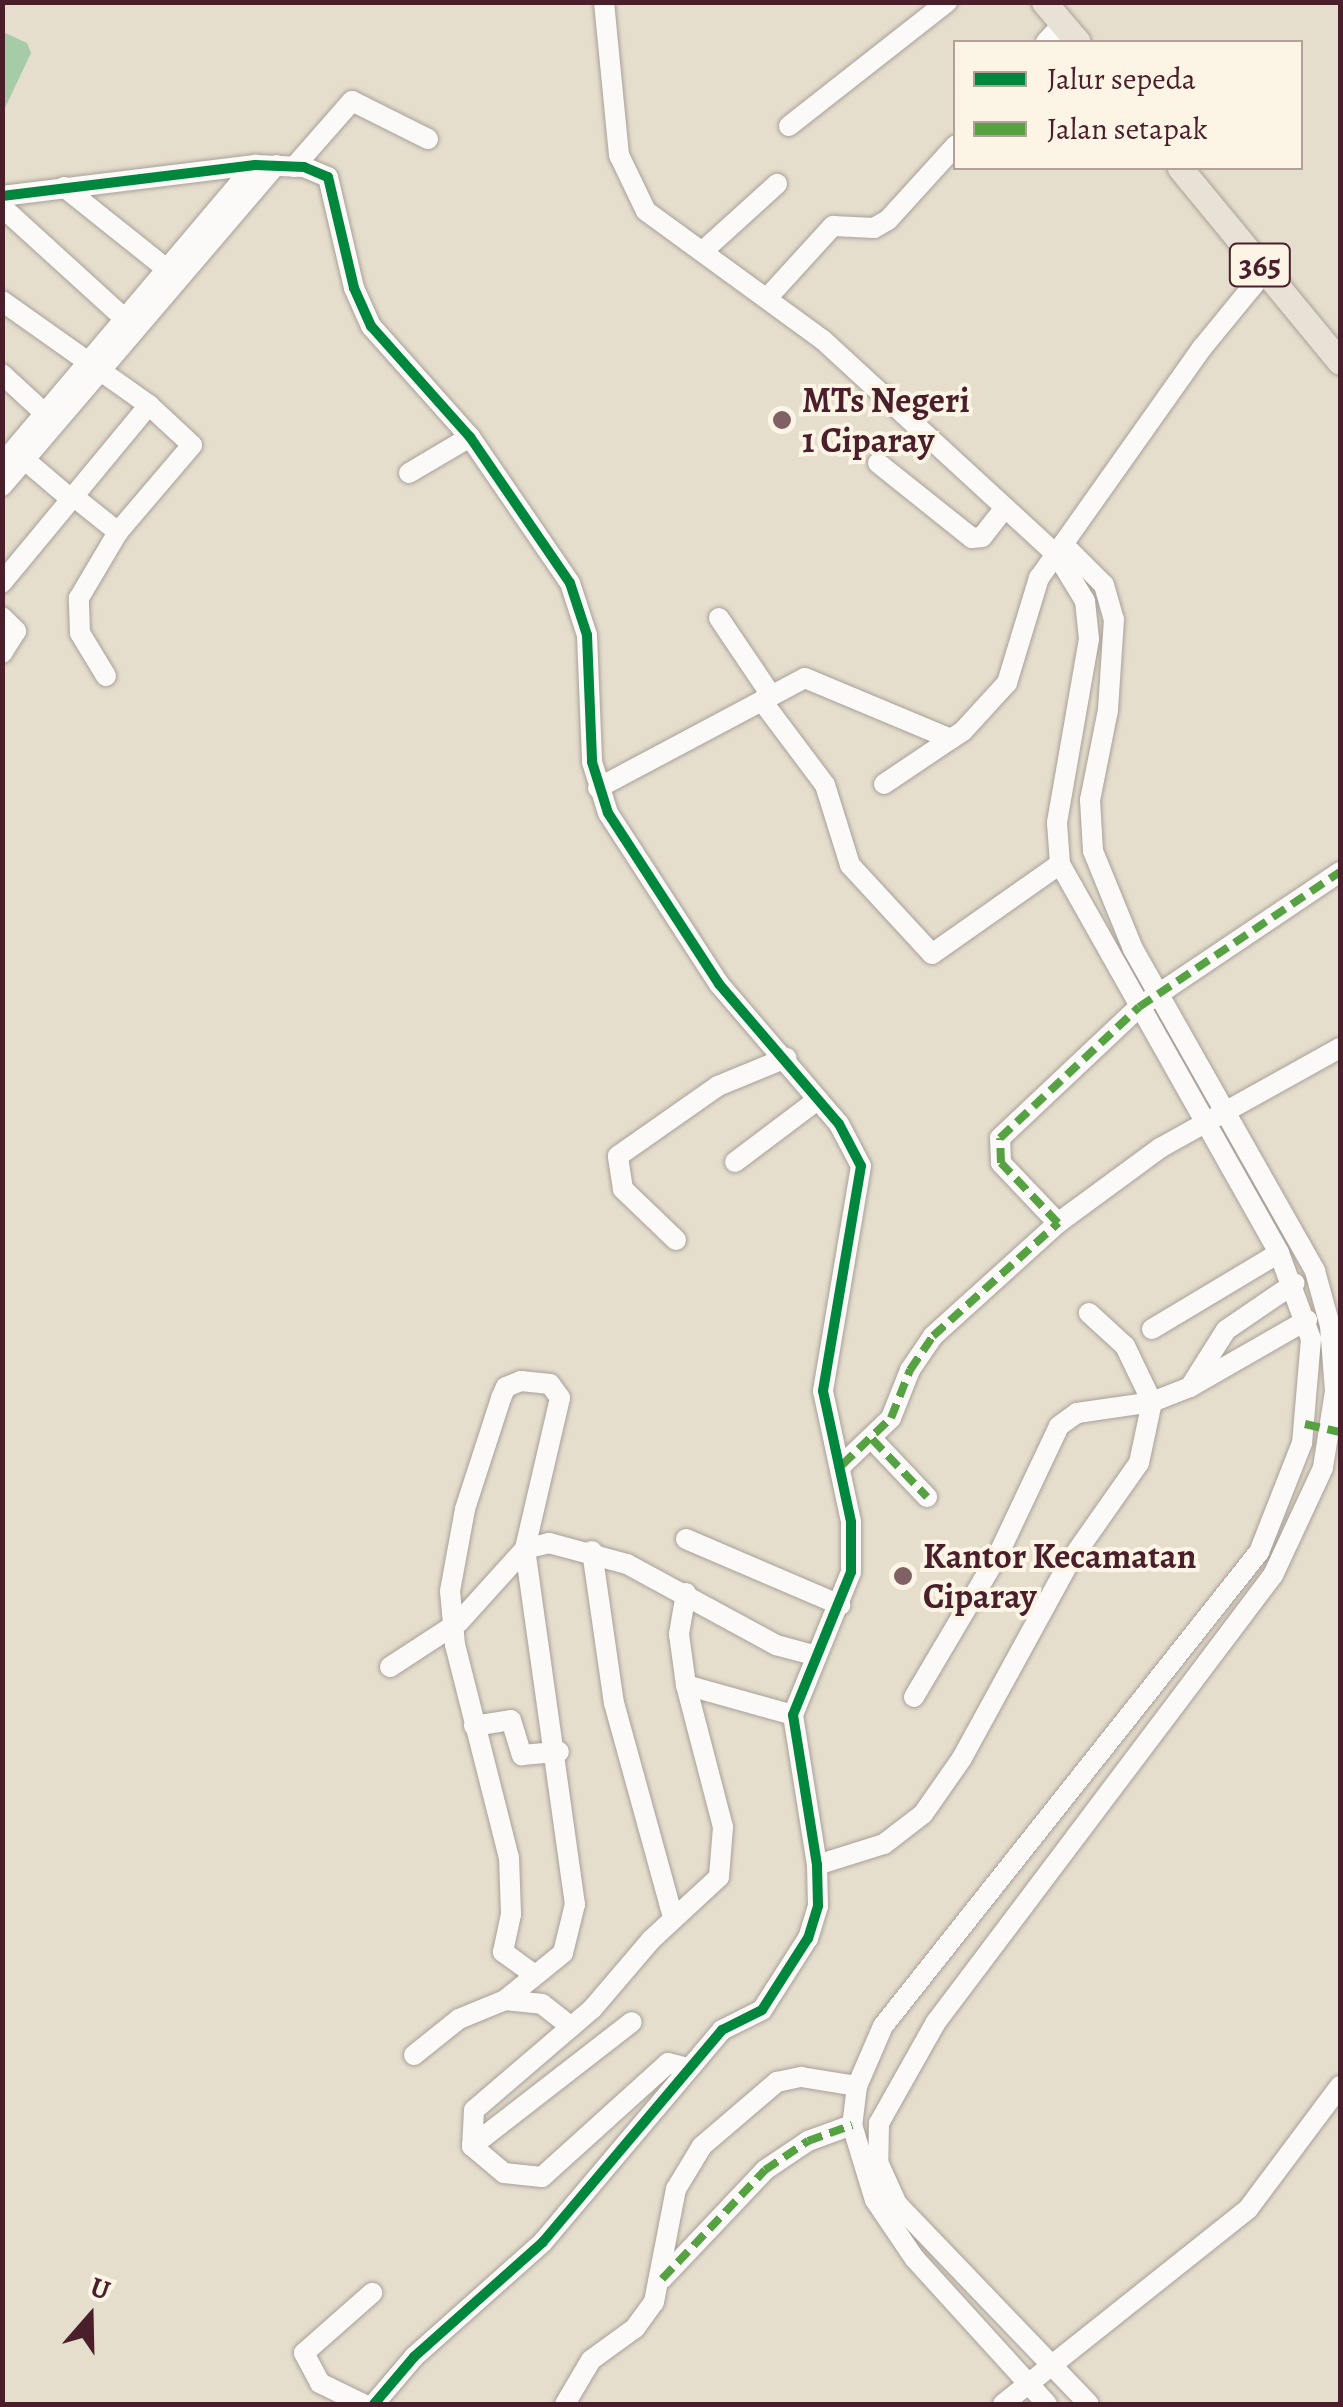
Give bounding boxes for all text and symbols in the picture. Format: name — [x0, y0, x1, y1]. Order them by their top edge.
legend — [953, 40, 1303, 170]
text: Jalur sepeda — [1047, 59, 1196, 99]
text: Jalan setapak — [1047, 109, 1208, 149]
road number: 365 — [1228, 238, 1292, 292]
place label: MTs Negeri 1 Ciparay — [802, 379, 970, 461]
marker: MTs Negeri 1 Ciparay — [771, 409, 793, 431]
place label: Kantor Kecamatan Ciparay — [923, 1535, 1196, 1617]
marker: Kantor Kecamatan Ciparay — [892, 1565, 914, 1587]
north arrow — [40, 2267, 140, 2367]
text: U — [85, 2268, 115, 2310]

